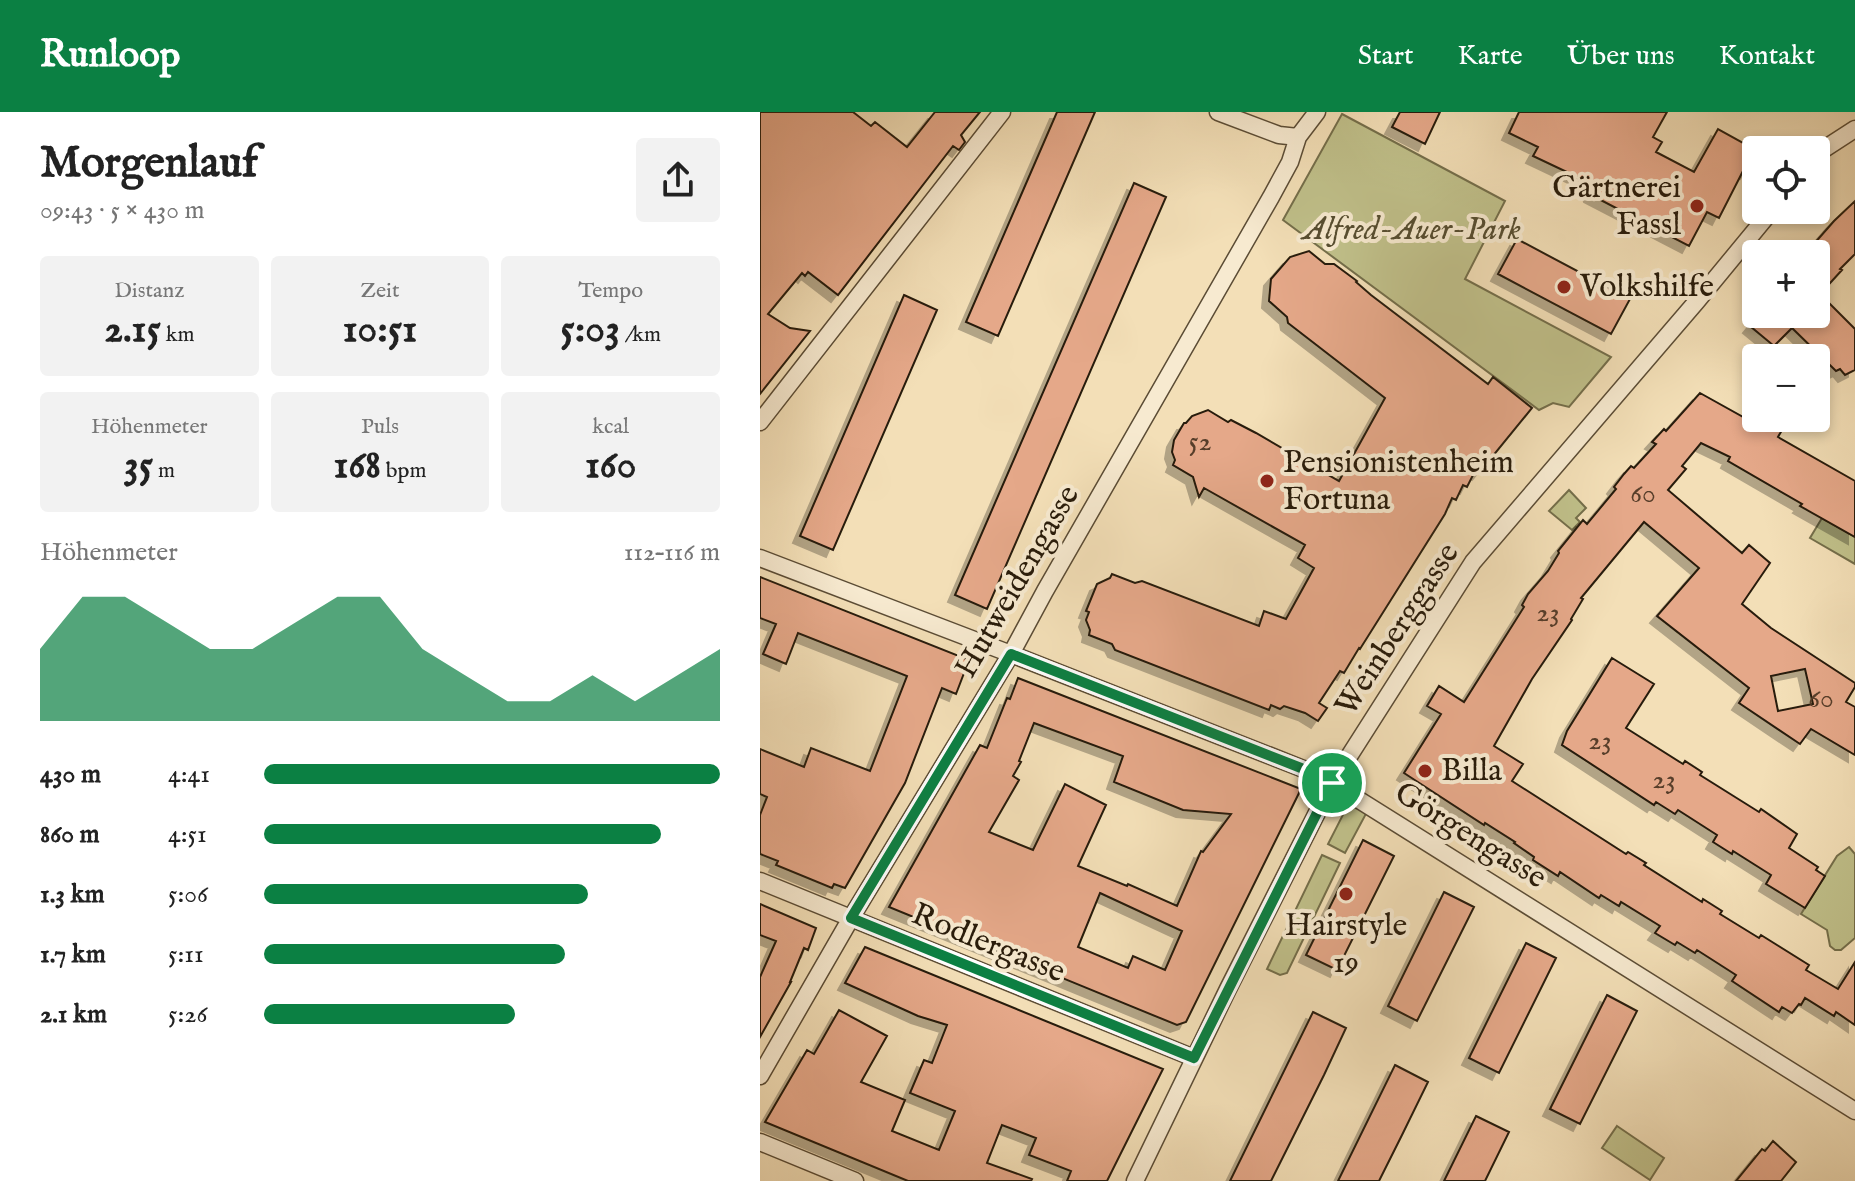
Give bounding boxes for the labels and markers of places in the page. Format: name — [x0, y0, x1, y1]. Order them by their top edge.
place label: Gärtnerei Fassl — [1552, 168, 1681, 246]
marker: Gärtnerei Fassl — [1688, 197, 1706, 215]
place label: Volkshilfe — [1579, 267, 1714, 308]
marker: Volkshilfe — [1555, 278, 1573, 296]
place label: Pensionistenheim Fortuna — [1283, 443, 1514, 521]
marker: Pensionistenheim Fortuna — [1258, 472, 1276, 490]
pin — [1298, 749, 1366, 817]
place label: Billa — [1441, 751, 1502, 792]
marker: Billa — [1416, 762, 1434, 780]
marker: Hairstyle 19 — [1337, 885, 1355, 903]
place label: Hairstyle 19 — [1285, 906, 1407, 984]

